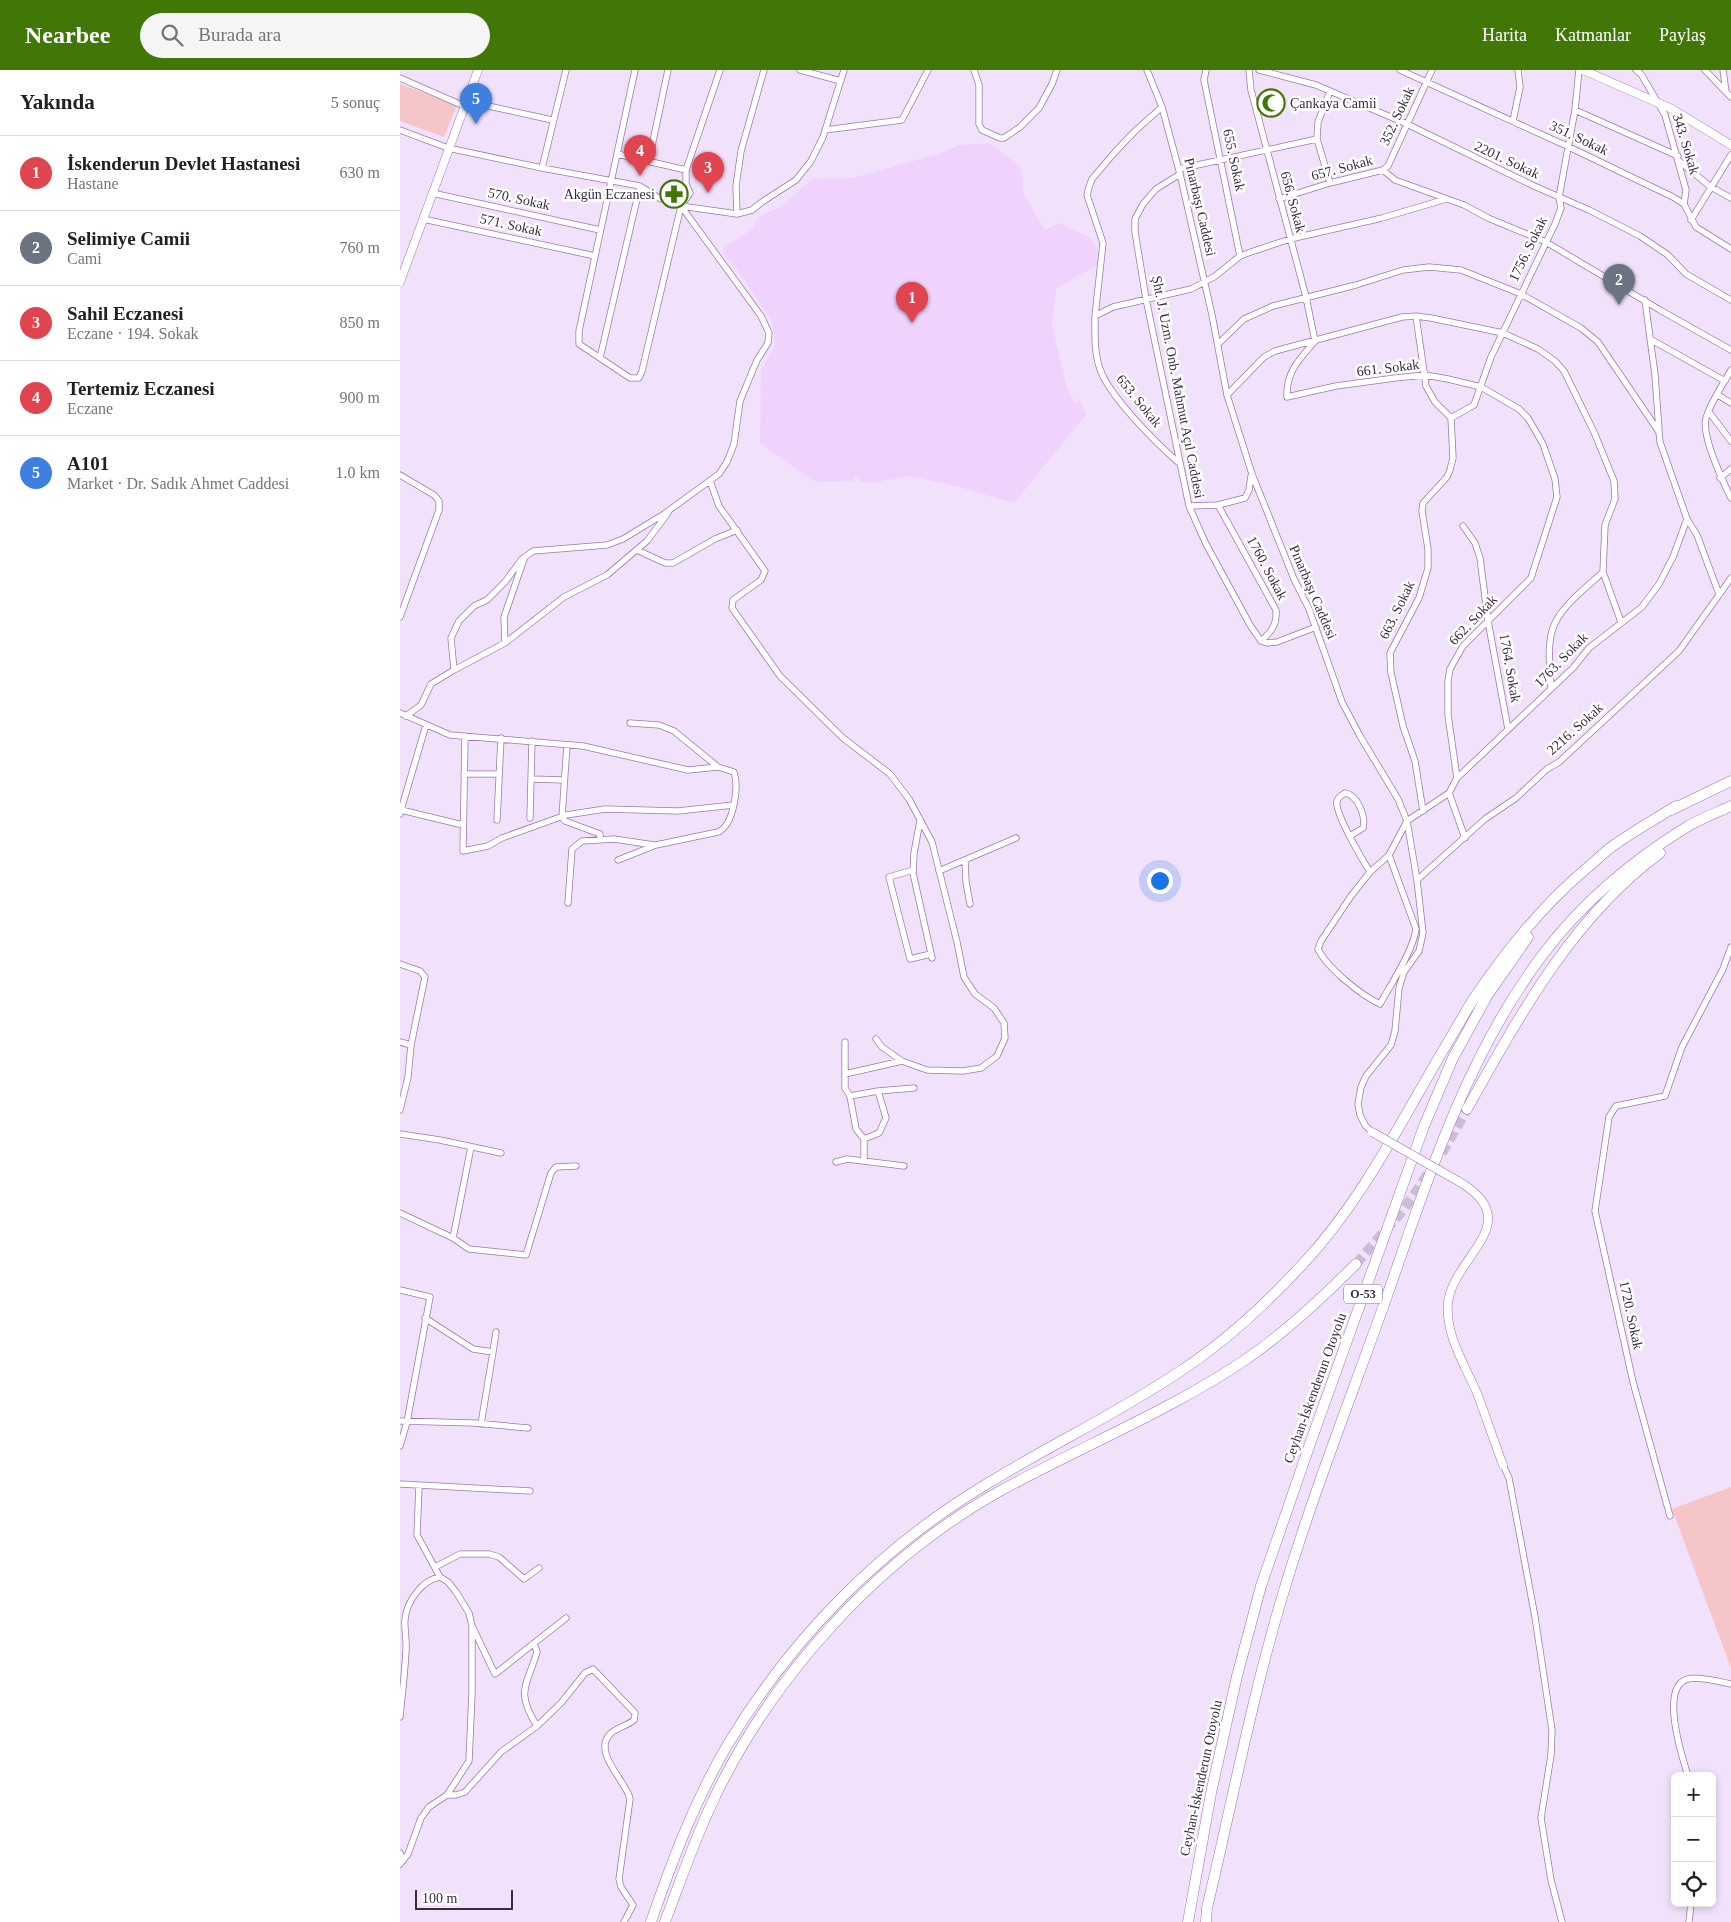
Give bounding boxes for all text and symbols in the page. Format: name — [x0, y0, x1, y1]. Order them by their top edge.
search box — [140, 13, 490, 58]
icon: search — [158, 21, 186, 49]
text: Nearbee — [25, 22, 110, 48]
text: Burada ara — [198, 24, 281, 45]
text: Harita — [1482, 25, 1527, 45]
text: Katmanlar — [1555, 25, 1631, 45]
text: Paylaş — [1659, 25, 1706, 45]
pin: 5 — [460, 83, 492, 124]
street label: 352. Sokak — [1377, 84, 1417, 148]
mosque icon: Çankaya Camii — [1256, 88, 1286, 118]
text: Yakında — [20, 90, 95, 114]
text: 5 sonuç — [331, 94, 380, 111]
place label: Çankaya Camii — [1290, 96, 1377, 111]
street label: 343. Sokak — [1670, 112, 1702, 176]
street label: 351. Sokak — [1547, 118, 1611, 158]
street label: 655. Sokak — [1220, 128, 1248, 192]
pin: 4 — [624, 135, 656, 176]
street label: 2201. Sokak — [1472, 138, 1542, 182]
pin: 3 — [692, 152, 724, 193]
text: İskenderun Devlet Hastanesi — [67, 153, 300, 174]
street label: 657. Sokak — [1310, 153, 1374, 183]
street label: Pınarbaşı Caddesi — [1181, 156, 1219, 258]
text: 1 — [32, 164, 40, 181]
text: 630 m — [340, 164, 380, 181]
street label: 656. Sokak — [1278, 170, 1308, 234]
text: Hastane — [67, 175, 119, 192]
pharmacy icon: Akgün Eczanesi — [659, 179, 689, 209]
street label: 570. Sokak — [487, 185, 551, 213]
place label: Akgün Eczanesi — [564, 187, 655, 202]
street label: 571. Sokak — [479, 211, 543, 239]
street label: 1756. Sokak — [1506, 214, 1550, 284]
text: Selimiye Camii — [67, 228, 190, 249]
text: 2 — [32, 239, 40, 256]
text: 760 m — [340, 239, 380, 256]
text: Cami — [67, 250, 102, 267]
pin: 2 — [1603, 264, 1635, 305]
street label: Şht. J. Uzm. Onb. Mahmut Açıl Caddesi — [1149, 274, 1207, 500]
pin: 1 — [896, 282, 928, 323]
text: Sahil Eczanesi — [67, 303, 184, 324]
text: 3 — [32, 314, 40, 331]
text: 850 m — [340, 314, 380, 331]
text: Eczane · 194. Sokak — [67, 325, 199, 342]
street label: 661. Sokak — [1356, 357, 1420, 379]
street label: 653. Sokak — [1113, 372, 1165, 430]
text: Tertemiz Eczanesi — [67, 378, 215, 399]
text: 4 — [32, 389, 40, 406]
text: 900 m — [340, 389, 380, 406]
text: Eczane — [67, 400, 113, 417]
text: A101 — [67, 453, 109, 474]
text: 5 — [32, 464, 40, 481]
text: 1.0 km — [336, 464, 380, 481]
text: Market · Dr. Sadık Ahmet Caddesi — [67, 475, 289, 492]
street label: 1760. Sokak — [1244, 534, 1290, 602]
street label: Pınarbaşı Caddesi — [1286, 543, 1340, 641]
street label: 663. Sokak — [1376, 578, 1418, 642]
street label: 662. Sokak — [1446, 592, 1500, 648]
street label: 1763. Sokak — [1531, 630, 1591, 690]
street label: 1764. Sokak — [1497, 632, 1523, 704]
street label: 2216. Sokak — [1544, 700, 1606, 758]
your location — [1147, 868, 1173, 894]
street label: 1720. Sokak — [1616, 1279, 1646, 1351]
road number: O-53 — [1344, 1284, 1382, 1304]
street label: Ceyhan-İskenderun Otoyolu — [1281, 1311, 1349, 1465]
street label: Ceyhan-İskenderun Otoyolu — [1177, 1699, 1225, 1857]
map controls — [1671, 1772, 1716, 1907]
button: + — [1671, 1772, 1716, 1817]
button: − — [1671, 1817, 1716, 1862]
button: locate — [1671, 1862, 1716, 1907]
scale bar — [415, 1887, 512, 1910]
text: 100 m — [422, 1891, 457, 1906]

